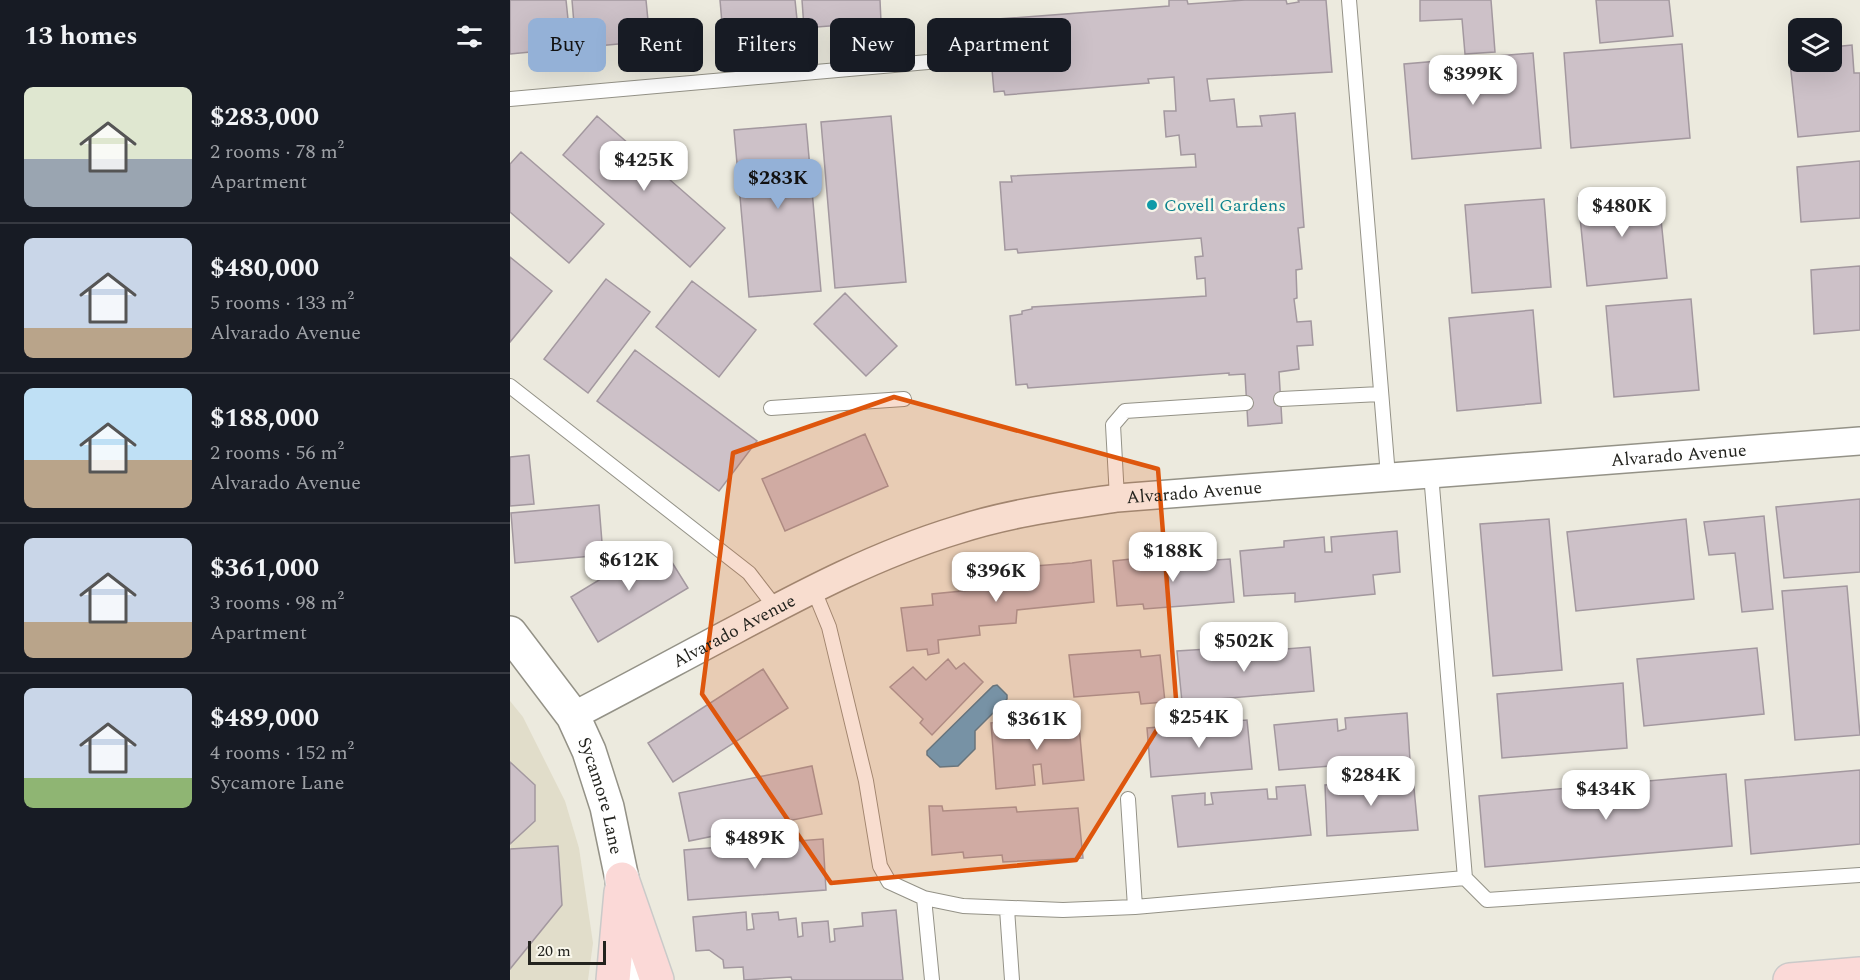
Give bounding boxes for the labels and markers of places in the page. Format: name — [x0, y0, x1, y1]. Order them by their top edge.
pin: $399K — [1431, 55, 1515, 106]
pin: $425K — [602, 141, 686, 192]
pin: $283K — [736, 159, 820, 210]
pin: $480K — [1580, 187, 1664, 238]
place label: Covell Gardens — [1164, 192, 1286, 219]
marker: Covell Gardens — [1145, 198, 1159, 212]
pin: $188K — [1131, 532, 1215, 583]
pin: $612K — [587, 541, 671, 592]
pin: $396K — [954, 552, 1038, 603]
pin: $502K — [1202, 622, 1286, 673]
pin: $254K — [1157, 698, 1241, 749]
pin: $361K — [995, 700, 1079, 751]
pin: $284K — [1329, 756, 1413, 807]
pin: $434K — [1564, 770, 1648, 821]
pin: $489K — [713, 819, 797, 870]

